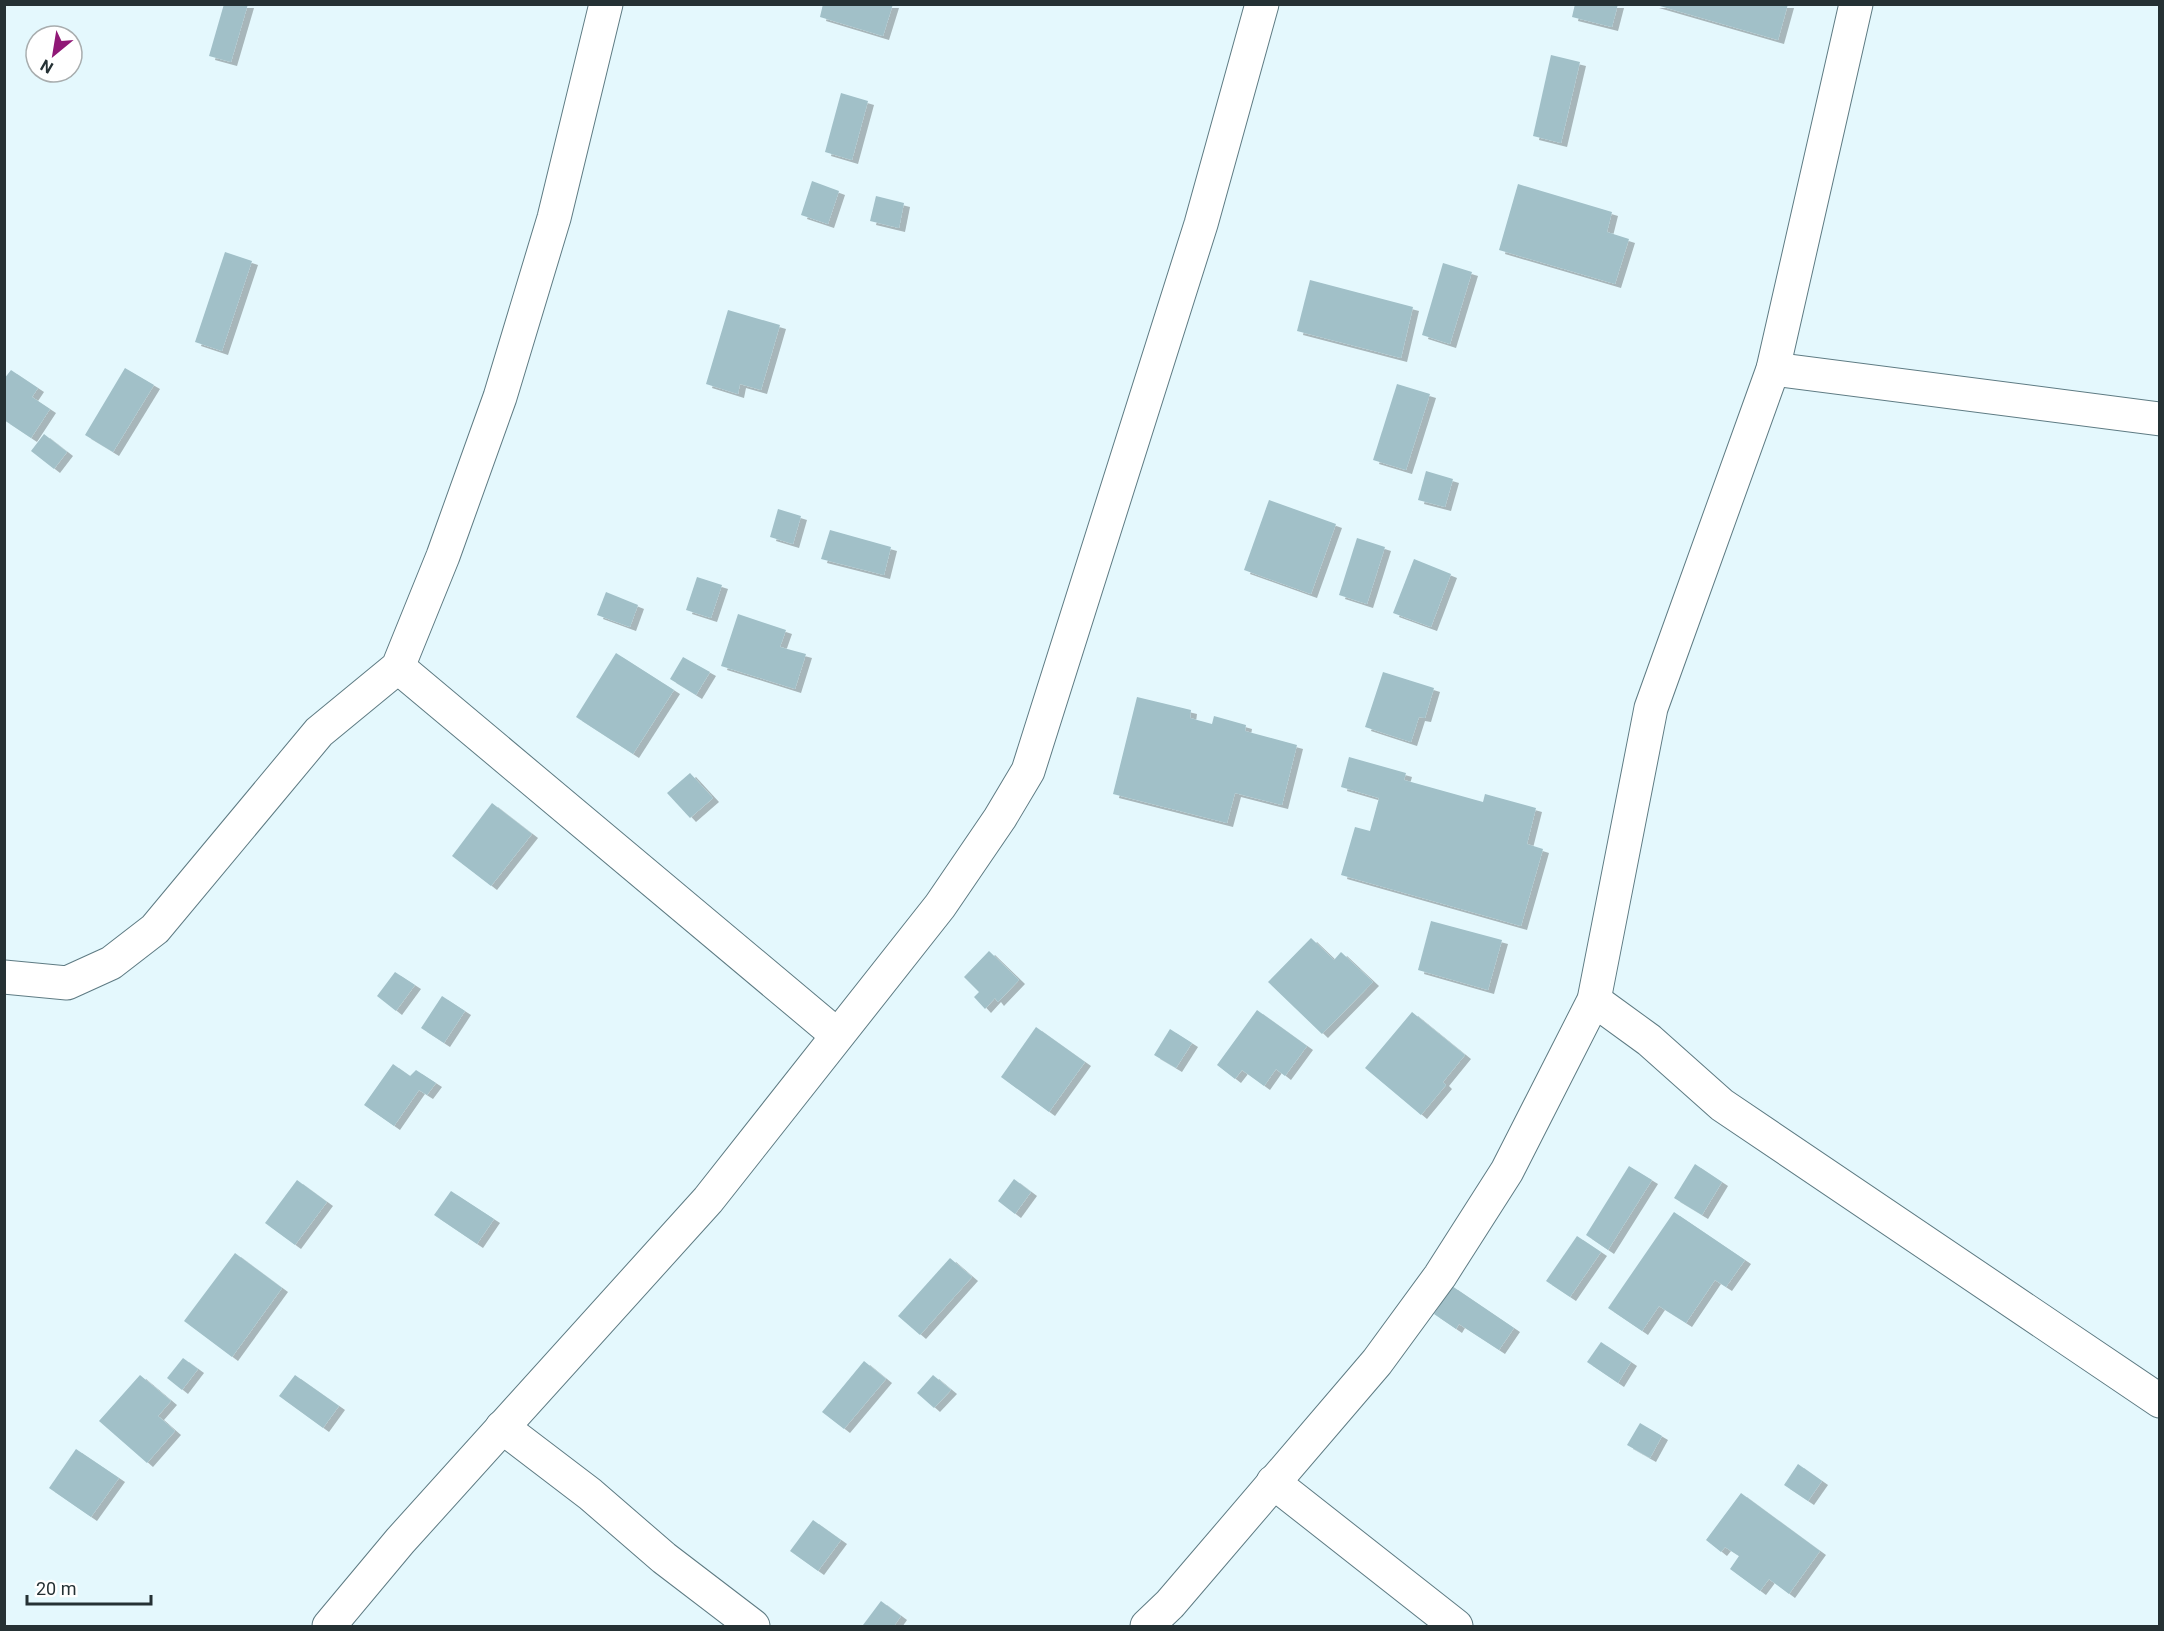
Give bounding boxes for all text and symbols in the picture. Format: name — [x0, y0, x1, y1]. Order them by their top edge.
north arrow — [24, 24, 84, 84]
text: N — [37, 56, 56, 78]
scale bar — [27, 1568, 152, 1606]
text: 20 m — [36, 1578, 76, 1599]

